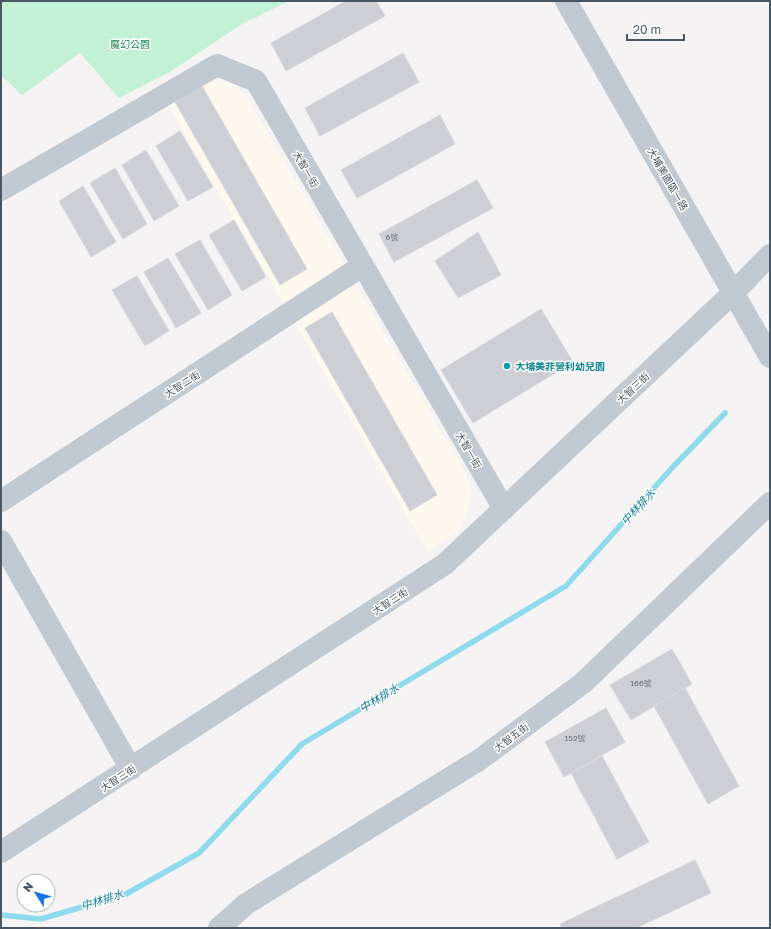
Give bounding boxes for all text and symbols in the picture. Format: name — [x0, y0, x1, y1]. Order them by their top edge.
scale bar — [627, 16, 684, 42]
text: 20 m — [633, 22, 661, 37]
park label: 魔幻公園 — [110, 38, 150, 50]
street label: 大埔美園區一路 — [645, 146, 691, 212]
street label: 大智一街 — [291, 149, 321, 189]
house number: 6號 — [386, 232, 398, 242]
place label: 大埔美非營利幼兒園 — [515, 360, 605, 372]
marker: 大埔美非營利幼兒園 — [502, 361, 512, 371]
street label: 大智二街 — [162, 368, 202, 400]
street label: 大智三街 — [614, 370, 652, 406]
street label: 大智一街 — [454, 430, 484, 470]
water label: 中林排水 — [618, 485, 658, 527]
street label: 大智三街 — [370, 585, 410, 617]
house number: 166號 — [630, 678, 652, 688]
water label: 中林排水 — [357, 680, 402, 714]
street label: 大智五街 — [491, 720, 531, 754]
house number: 152號 — [564, 733, 586, 743]
street label: 大智三街 — [98, 762, 138, 794]
north arrow — [16, 873, 56, 913]
text: N — [20, 879, 35, 894]
water label: 中林排水 — [79, 887, 126, 912]

